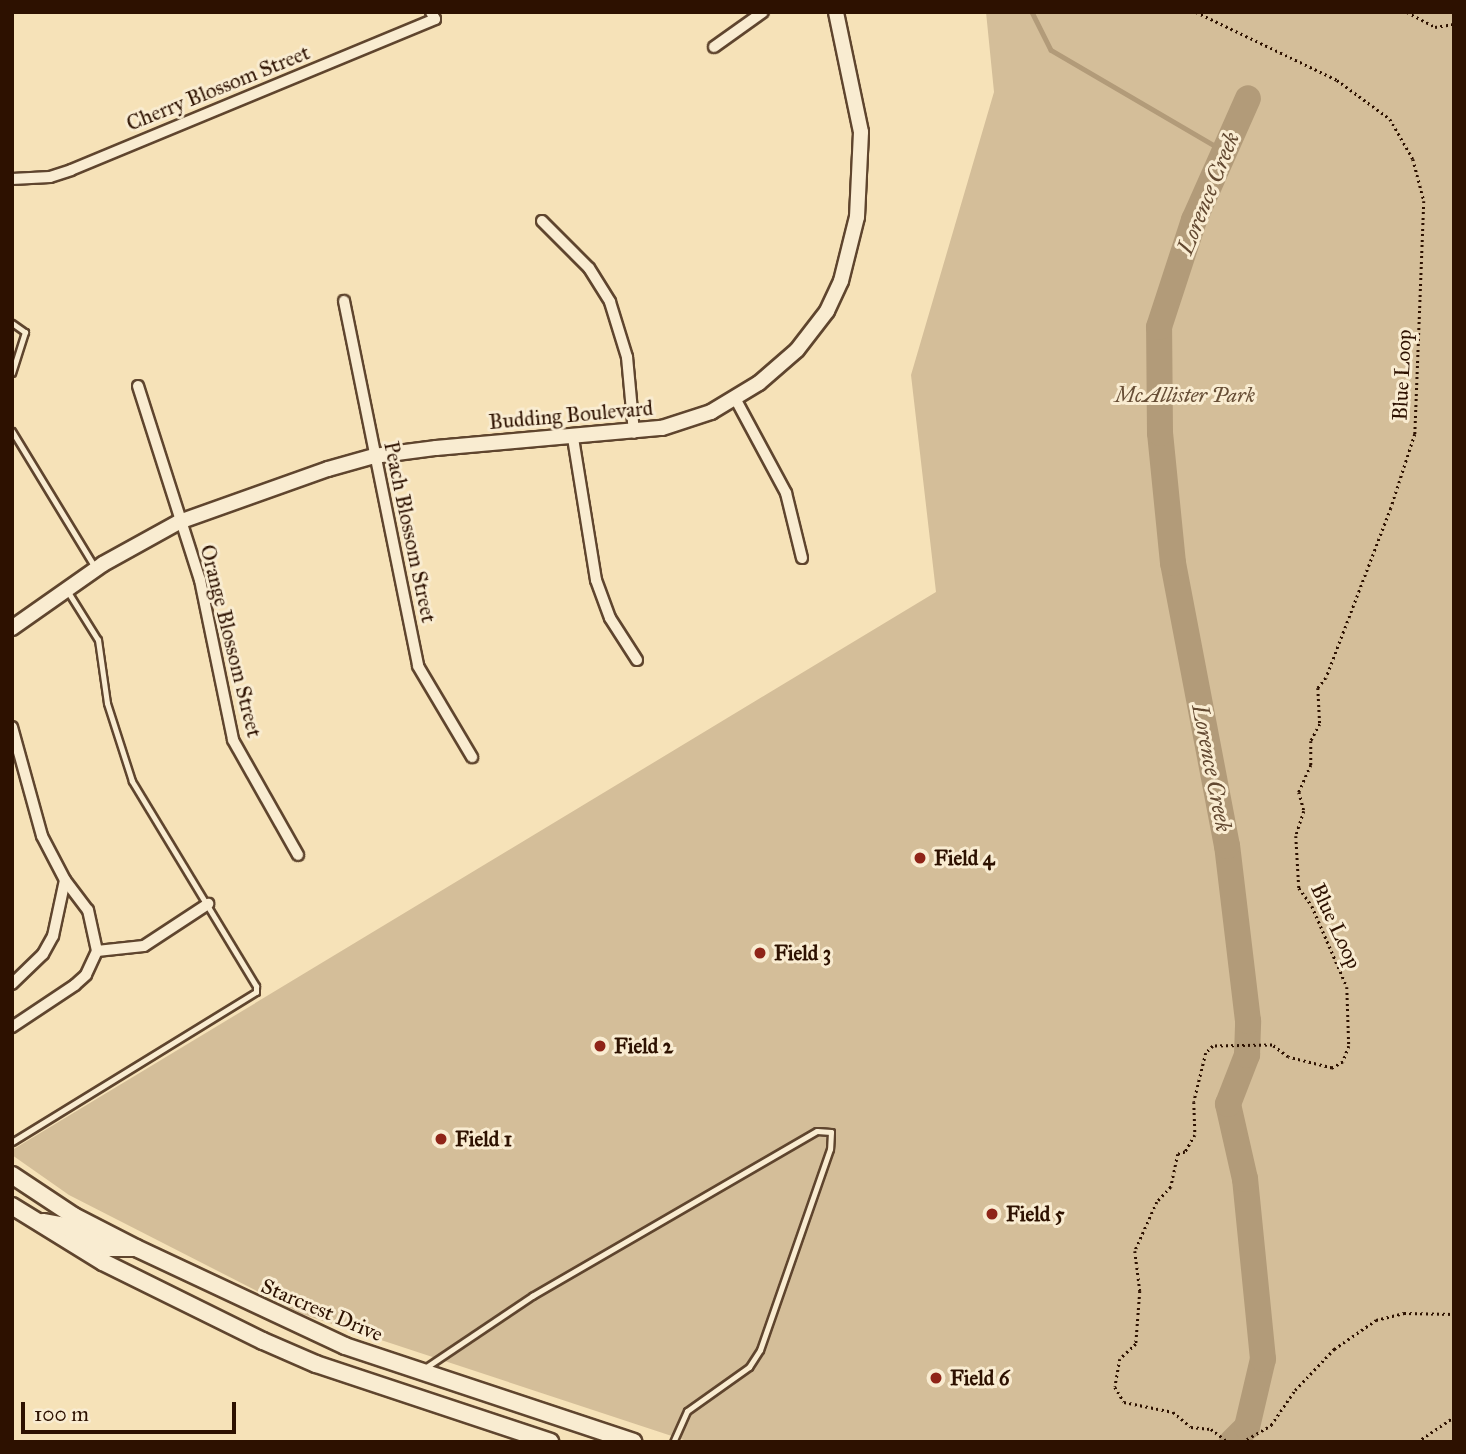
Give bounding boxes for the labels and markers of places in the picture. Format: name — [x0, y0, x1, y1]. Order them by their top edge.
place label: Field 4 — [934, 845, 995, 871]
marker: Field 4 — [912, 850, 928, 866]
place label: Field 3 — [774, 940, 831, 966]
marker: Field 3 — [752, 945, 768, 961]
place label: Field 2 — [614, 1033, 673, 1059]
marker: Field 2 — [592, 1038, 608, 1054]
place label: Field 1 — [455, 1126, 512, 1152]
marker: Field 1 — [433, 1131, 449, 1147]
place label: Field 5 — [1006, 1201, 1065, 1227]
marker: Field 5 — [984, 1206, 1000, 1222]
place label: Field 6 — [950, 1365, 1010, 1391]
marker: Field 6 — [928, 1370, 944, 1386]

